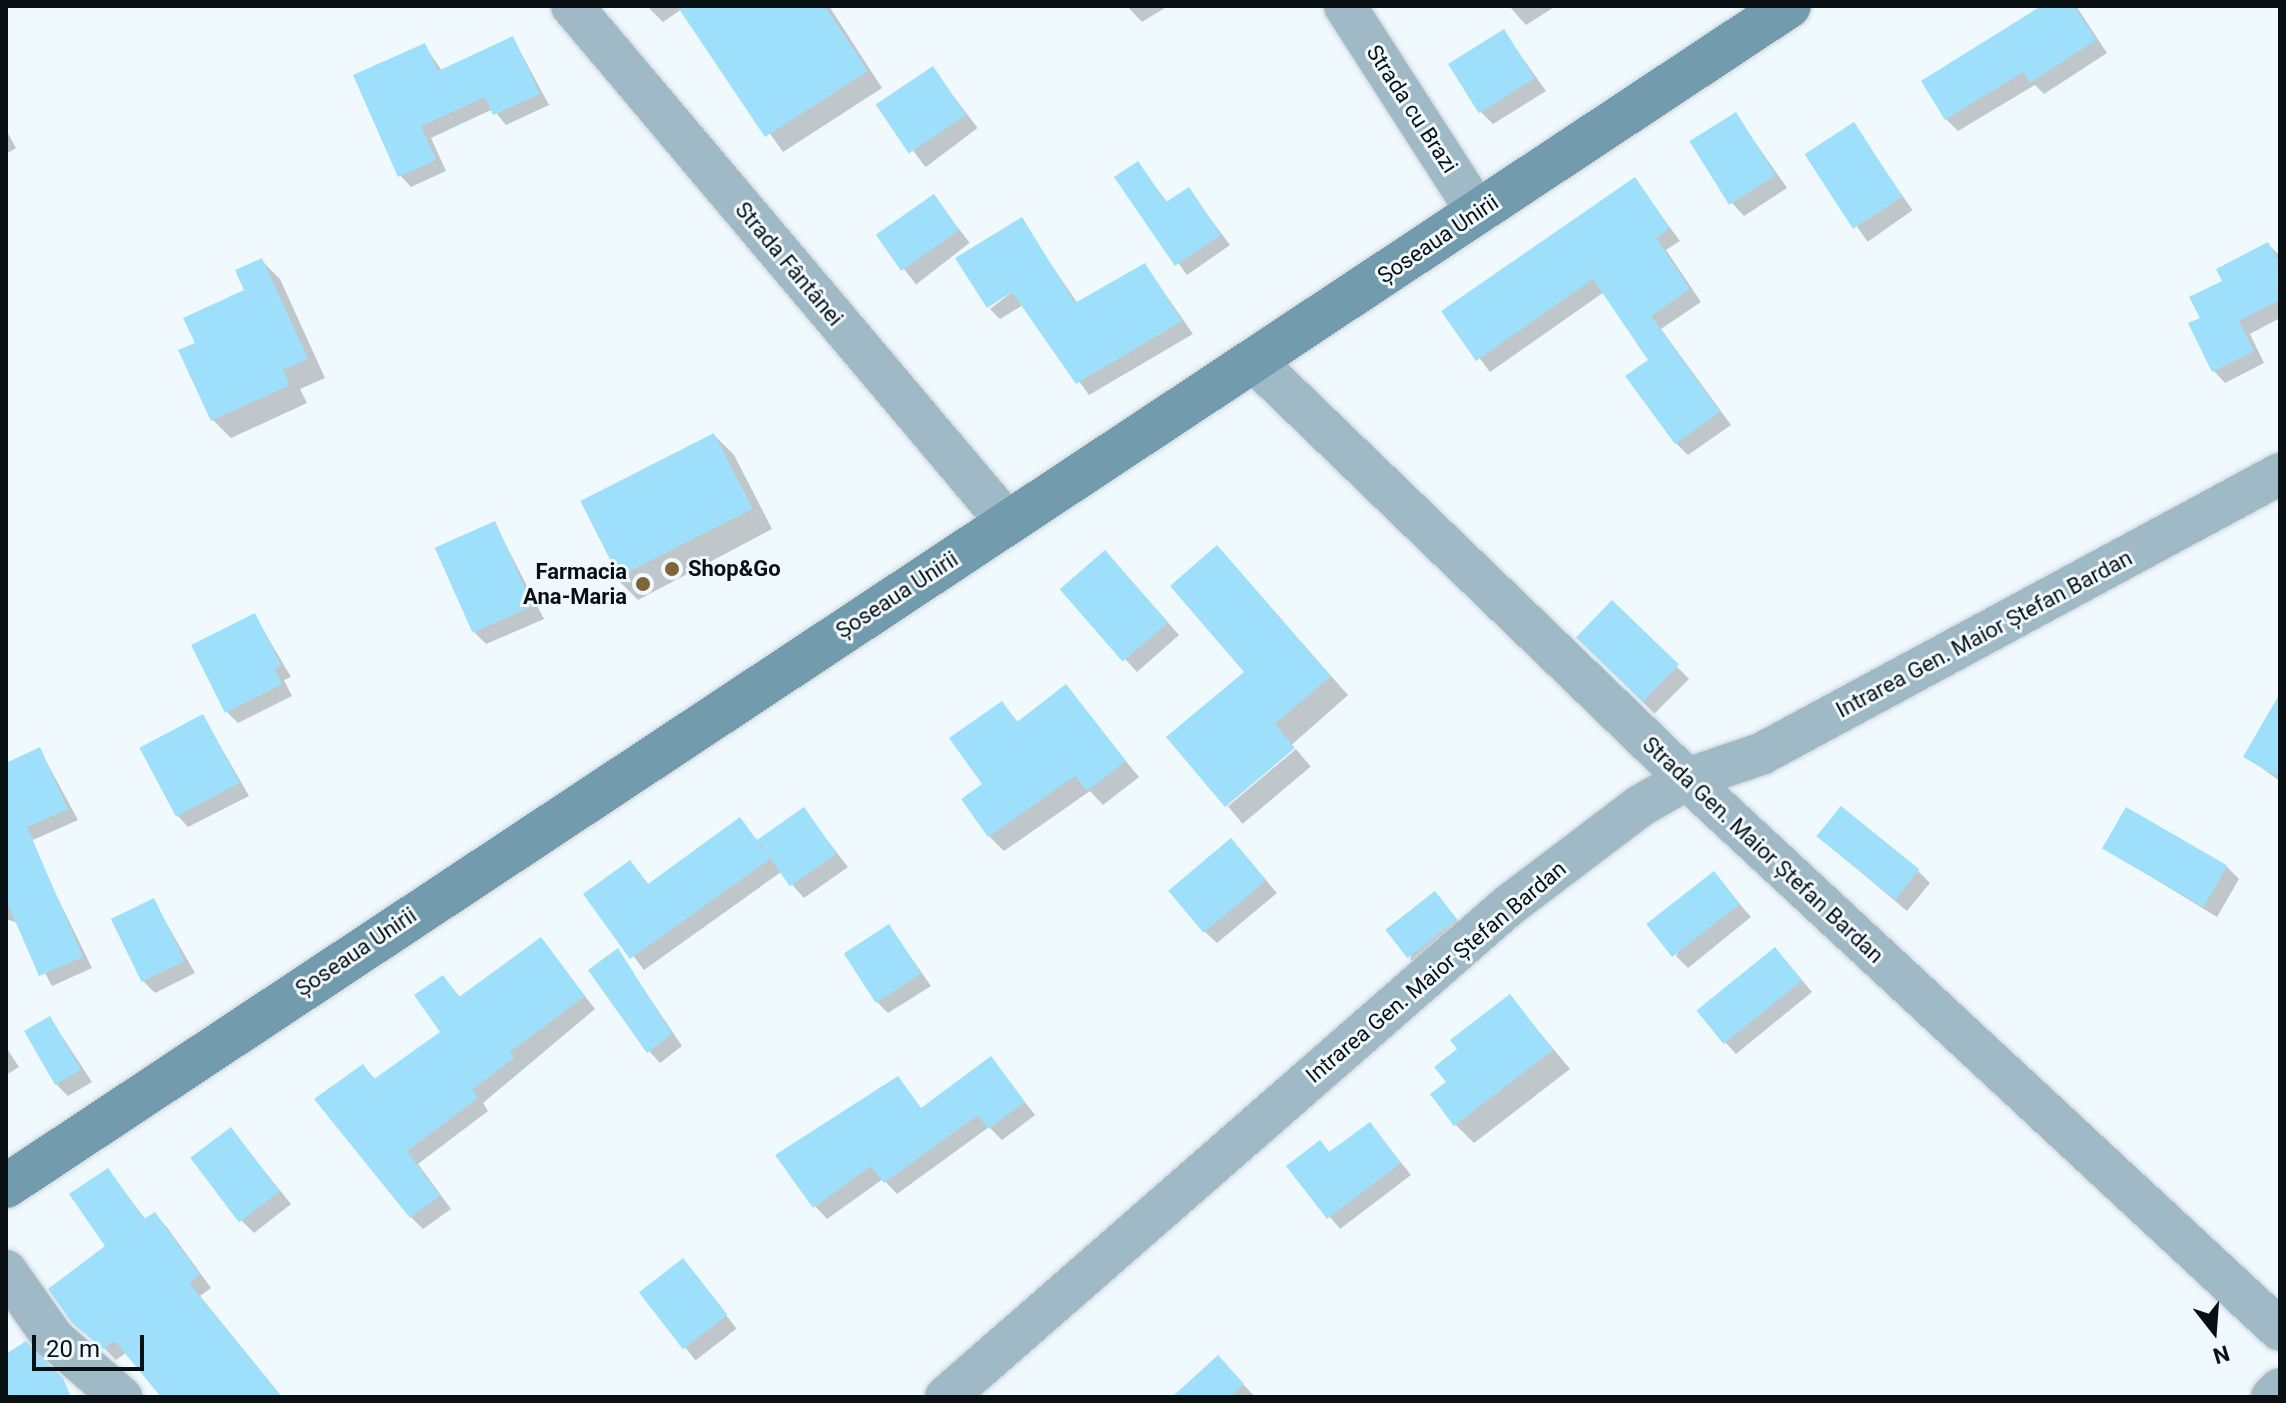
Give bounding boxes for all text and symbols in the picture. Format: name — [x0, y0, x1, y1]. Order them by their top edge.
street label: Strada cu Brazi — [1361, 40, 1463, 178]
street label: Șoseaua Unirii — [1373, 189, 1503, 289]
street label: Strada Fântânei — [730, 197, 848, 331]
street label: Intrarea Gen. Maior Ștefan Bardan — [1832, 545, 2136, 723]
street label: Șoseaua Unirii — [831, 546, 963, 644]
place label: Shop&Go — [688, 556, 781, 582]
place label: Farmacia Ana-Maria — [523, 558, 627, 610]
marker: Shop&Go — [663, 560, 681, 578]
marker: Farmacia Ana-Maria — [634, 575, 652, 593]
street label: Strada Gen. Maior Ștefan Bardan — [1637, 731, 1889, 969]
street label: Intrarea Gen. Maior Ștefan Bardan — [1301, 855, 1571, 1089]
street label: Șoseaua Unirii — [291, 902, 421, 1002]
north arrow — [2174, 1291, 2254, 1371]
scale bar — [36, 1319, 148, 1369]
text: 20 m — [46, 1335, 100, 1363]
text: N — [2210, 1340, 2232, 1369]

